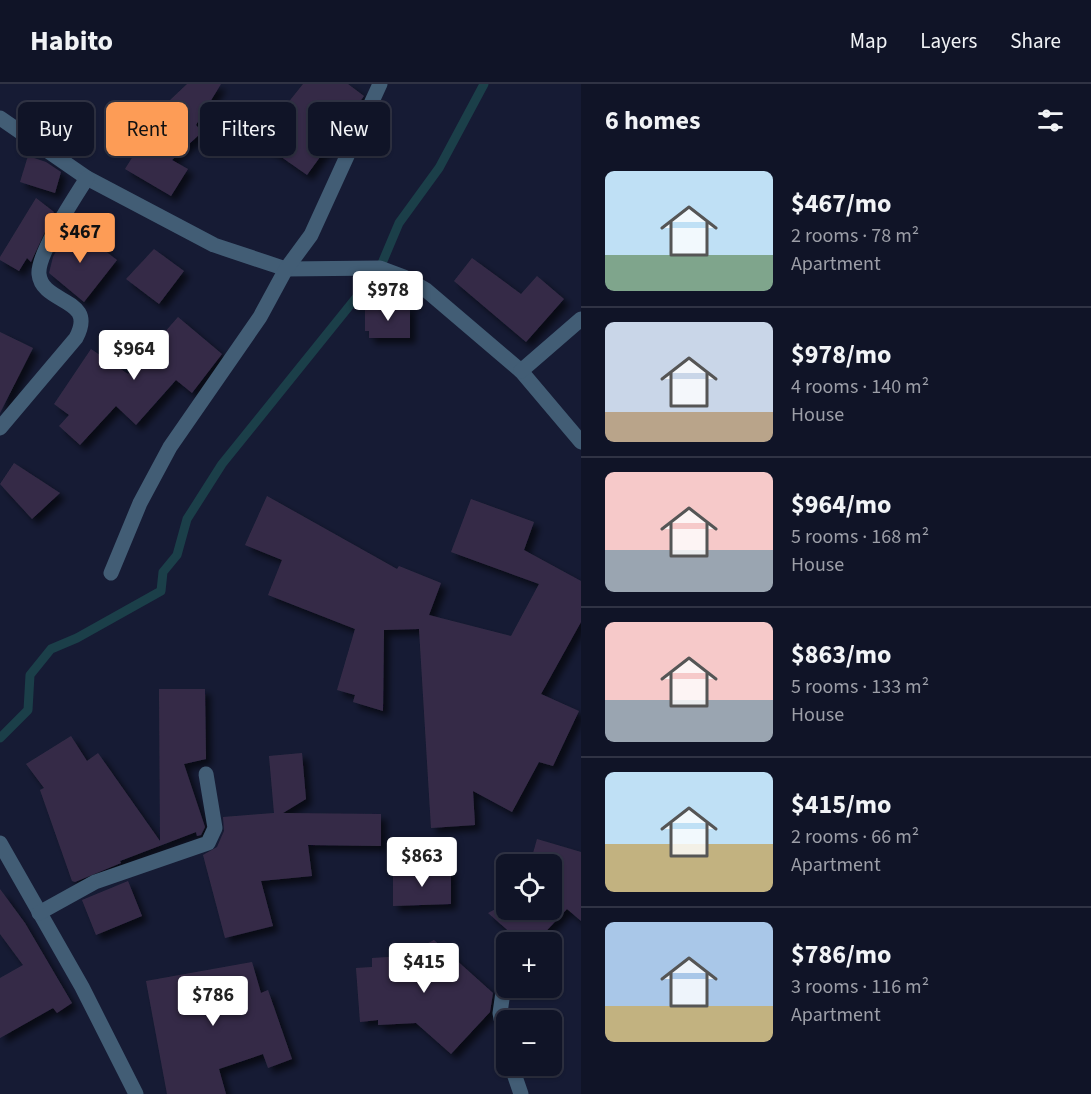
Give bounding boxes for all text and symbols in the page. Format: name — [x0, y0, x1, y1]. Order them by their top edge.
text: Habito — [30, 21, 113, 61]
text: Map — [850, 26, 887, 56]
text: Layers — [920, 26, 977, 56]
text: Share — [1010, 26, 1061, 56]
chip: Buy — [18, 102, 94, 156]
chip: Rent — [106, 102, 188, 156]
chip: Filters — [200, 102, 296, 156]
chip: New — [308, 102, 390, 156]
text: 6 homes — [605, 102, 700, 139]
icon: filters — [1034, 104, 1067, 137]
text: $467/mo — [791, 185, 891, 222]
icon: home — [653, 195, 725, 267]
pin: $467 — [44, 213, 116, 264]
text: $467 — [59, 218, 101, 246]
text: 2 rooms · 78 m² — [791, 222, 919, 250]
text: Apartment — [791, 250, 881, 278]
pin: $978 — [352, 271, 424, 322]
text: $978 — [367, 276, 409, 304]
pin: $964 — [98, 330, 170, 381]
text: $964 — [113, 335, 155, 363]
text: $978/mo — [791, 336, 891, 373]
icon: home — [653, 346, 725, 418]
text: 4 rooms · 140 m² — [791, 373, 929, 401]
text: House — [791, 401, 844, 429]
text: $964/mo — [791, 486, 891, 523]
icon: home — [653, 496, 725, 568]
text: 5 rooms · 168 m² — [791, 523, 929, 551]
text: House — [791, 551, 844, 579]
text: $863/mo — [791, 636, 891, 673]
icon: home — [653, 646, 725, 718]
text: 5 rooms · 133 m² — [791, 673, 929, 701]
text: House — [791, 701, 844, 729]
text: $415/mo — [791, 786, 891, 823]
icon: home — [653, 796, 725, 868]
text: 2 rooms · 66 m² — [791, 823, 919, 851]
pin: $863 — [386, 837, 458, 888]
text: $863 — [401, 842, 443, 870]
text: Apartment — [791, 851, 881, 879]
map controls — [496, 854, 562, 1076]
button: locate — [496, 854, 562, 920]
button: + — [496, 932, 562, 998]
text: $786/mo — [791, 936, 891, 973]
pin: $415 — [388, 943, 460, 994]
icon: home — [653, 946, 725, 1018]
text: $415 — [403, 948, 445, 976]
text: 3 rooms · 116 m² — [791, 973, 929, 1001]
pin: $786 — [177, 976, 249, 1027]
text: $786 — [192, 981, 234, 1009]
text: Apartment — [791, 1001, 881, 1029]
button: − — [496, 1010, 562, 1076]

